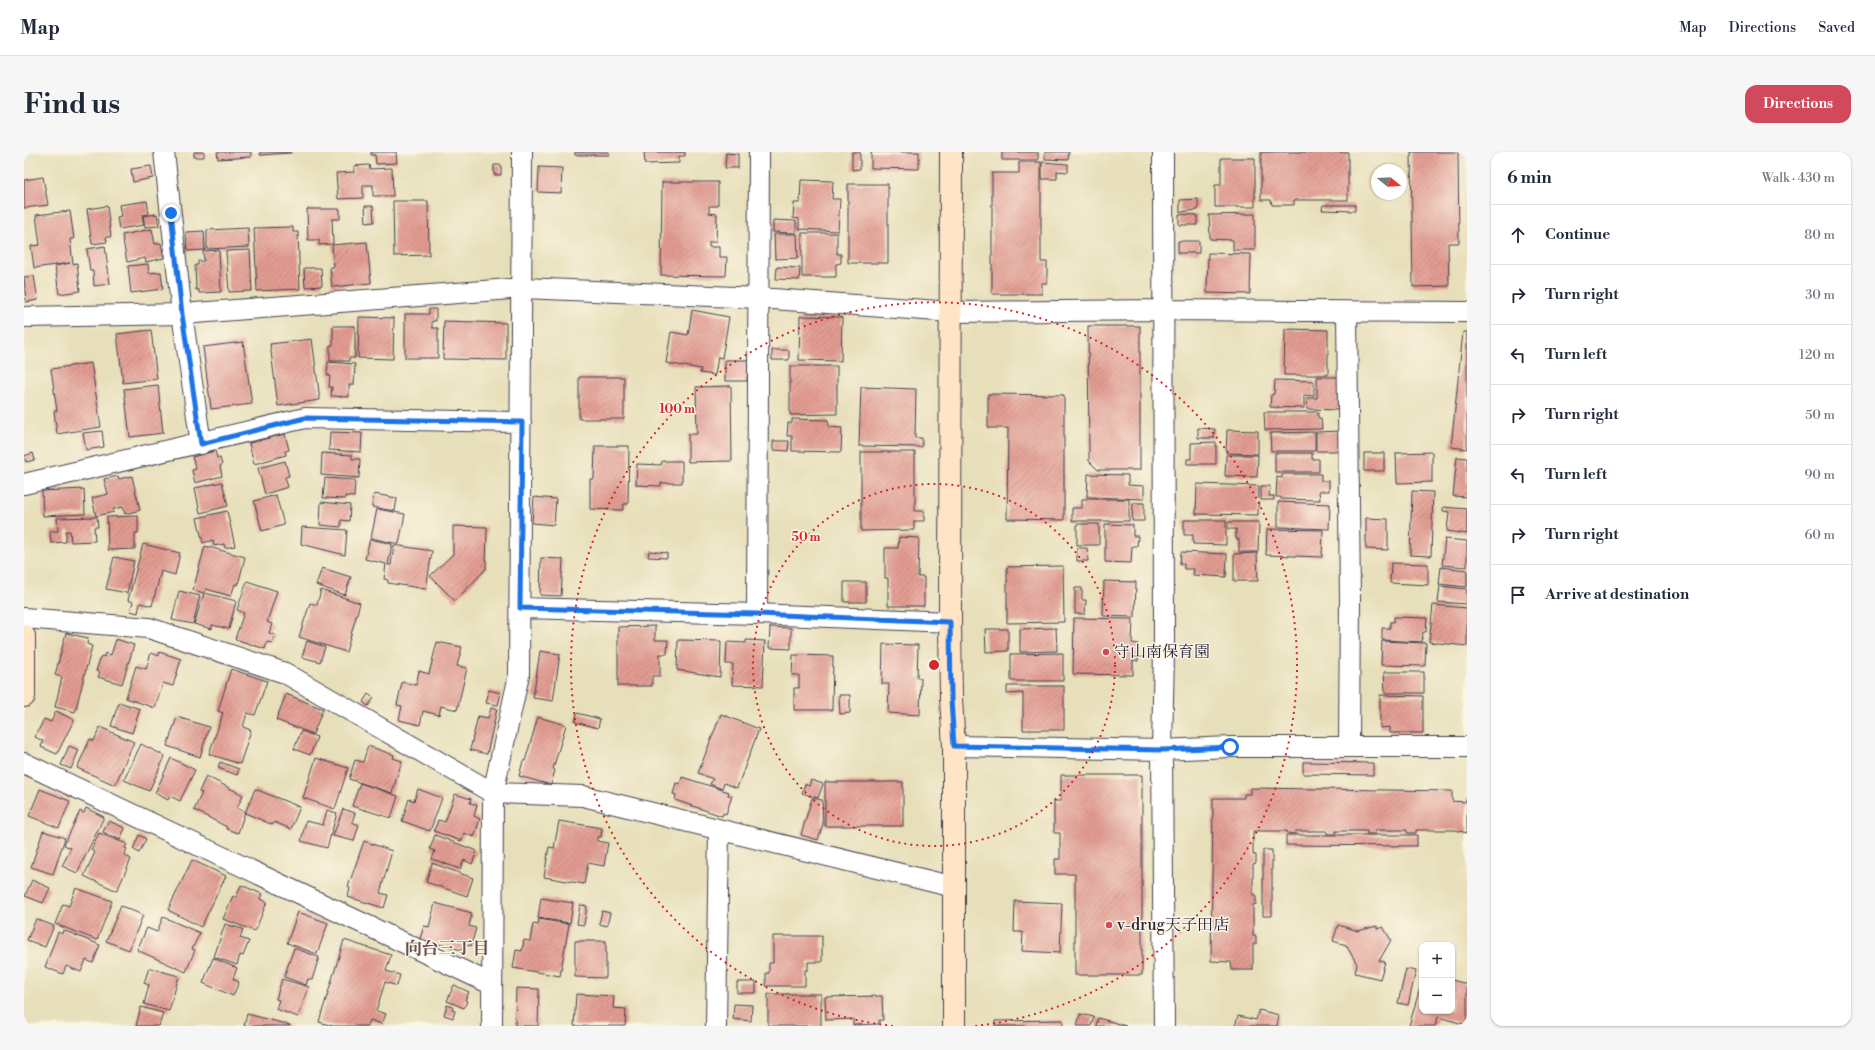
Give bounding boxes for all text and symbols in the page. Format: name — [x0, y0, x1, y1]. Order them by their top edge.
text: Map — [20, 16, 60, 40]
text: Map — [1679, 19, 1707, 37]
text: Directions — [1729, 19, 1796, 37]
text: Saved — [1818, 19, 1855, 37]
button: Directions — [1745, 85, 1851, 123]
text: Find us — [24, 87, 120, 122]
north arrow — [1371, 164, 1407, 200]
text: 6 min — [1507, 167, 1552, 189]
text: Walk · 430 m — [1762, 170, 1835, 186]
route end — [162, 204, 180, 222]
icon: ahead — [1507, 224, 1529, 246]
text: Continue — [1545, 225, 1610, 244]
text: 80 m — [1804, 227, 1835, 243]
icon: right — [1507, 284, 1529, 306]
text: Turn right — [1545, 285, 1619, 304]
text: 30 m — [1805, 287, 1835, 303]
icon: left — [1507, 344, 1529, 366]
text: Turn left — [1545, 345, 1607, 364]
text: 120 m — [1799, 347, 1835, 363]
text: 100 m — [659, 402, 695, 417]
icon: right — [1507, 404, 1529, 426]
text: Turn right — [1545, 405, 1619, 424]
text: 50 m — [1805, 407, 1835, 423]
icon: left — [1507, 464, 1529, 486]
text: Turn left — [1545, 465, 1607, 484]
text: 90 m — [1804, 467, 1835, 483]
icon: right — [1507, 524, 1529, 546]
text: Turn right — [1545, 525, 1619, 544]
text: 60 m — [1804, 527, 1835, 543]
text: 50 m — [791, 530, 821, 545]
icon: arrive — [1507, 584, 1529, 606]
text: Arrive at destination — [1545, 585, 1689, 604]
place label: 守山南保育園 — [1114, 642, 1210, 662]
marker: 守山南保育園 — [1101, 647, 1111, 657]
centre of rings — [927, 658, 941, 672]
route start — [1221, 738, 1239, 756]
place label: v-drug天子田店 — [1116, 915, 1229, 935]
marker: v-drug天子田店 — [1104, 920, 1114, 930]
district label: 向台三丁目 — [405, 938, 490, 960]
map controls — [1419, 942, 1455, 1014]
button: + — [1419, 942, 1455, 978]
button: − — [1419, 978, 1455, 1014]

